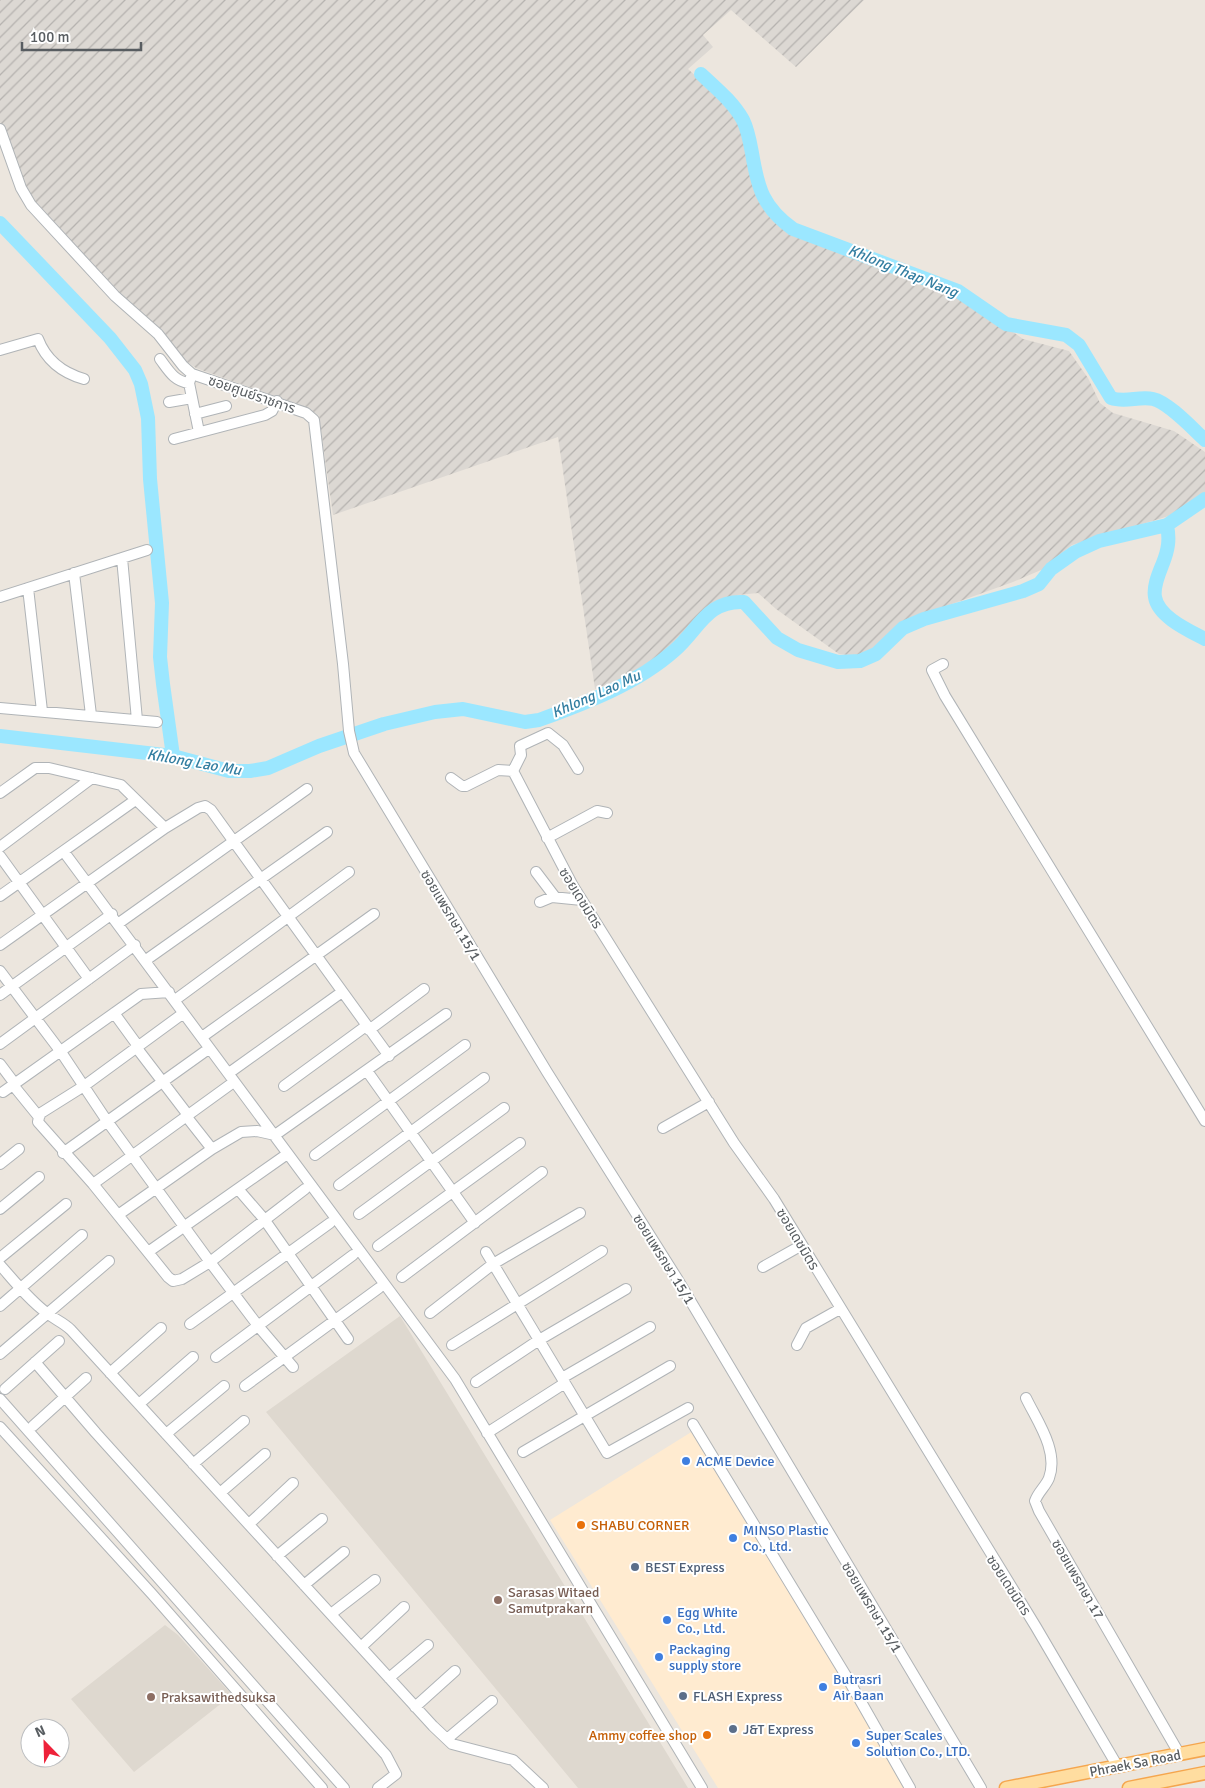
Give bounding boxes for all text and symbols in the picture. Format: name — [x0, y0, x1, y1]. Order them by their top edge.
scale bar — [22, 20, 141, 52]
text: 100 m — [30, 28, 70, 46]
water label: Khlong Thap Nang — [845, 241, 962, 302]
street label: ซอยศูนย์ราชการ — [206, 372, 298, 417]
water label: Khlong Lao Mu — [549, 666, 644, 722]
water label: Khlong Lao Mu — [146, 745, 243, 779]
street label: ซอยเดชมิตร — [555, 865, 606, 932]
street label: ซอยแพรกษา 15/1 — [417, 867, 484, 964]
street label: ซอยเดชมิตร — [773, 1205, 823, 1273]
street label: ซอยแพรกษา 15/1 — [629, 1211, 698, 1307]
place label: ACME Device — [696, 1453, 775, 1470]
marker: ACME Device — [680, 1455, 692, 1467]
place label: SHABU CORNER — [591, 1517, 690, 1534]
marker: SHABU CORNER — [575, 1519, 587, 1531]
place label: MINSO Plastic Co., Ltd. — [743, 1522, 829, 1555]
marker: MINSO Plastic Co., Ltd. — [727, 1532, 739, 1544]
street label: ซอยแพรกษา 17 — [1048, 1536, 1107, 1622]
street label: ซอยเดชมิตร — [983, 1552, 1035, 1619]
place label: BEST Express — [645, 1559, 725, 1576]
street label: ซอยแพรกษา 15/1 — [838, 1559, 905, 1656]
marker: BEST Express — [629, 1561, 641, 1573]
place label: Sarasas Witaed Samutprakarn — [508, 1584, 599, 1617]
marker: Sarasas Witaed Samutprakarn — [492, 1594, 504, 1606]
place label: Egg White Co., Ltd. — [677, 1604, 738, 1637]
marker: Egg White Co., Ltd. — [661, 1614, 673, 1626]
place label: Packaging supply store — [669, 1641, 741, 1674]
marker: Packaging supply store — [653, 1651, 665, 1663]
place label: Butrasri Air Baan — [833, 1671, 884, 1704]
marker: Butrasri Air Baan — [817, 1681, 829, 1693]
place label: FLASH Express — [693, 1688, 782, 1705]
place label: Praksawithedsuksa — [161, 1689, 276, 1706]
marker: FLASH Express — [677, 1690, 689, 1702]
marker: Praksawithedsuksa — [145, 1691, 157, 1703]
north arrow — [20, 1718, 70, 1768]
place label: J&T Express — [743, 1721, 814, 1738]
text: N — [32, 1722, 48, 1741]
marker: J&T Express — [727, 1723, 739, 1735]
place label: Ammy coffee shop — [589, 1727, 697, 1744]
place label: Super Scales Solution Co., LTD. — [866, 1727, 971, 1760]
marker: Ammy coffee shop — [701, 1729, 713, 1741]
marker: Super Scales Solution Co., LTD. — [850, 1737, 862, 1749]
street label: Phraek Sa Road — [1088, 1746, 1182, 1781]

